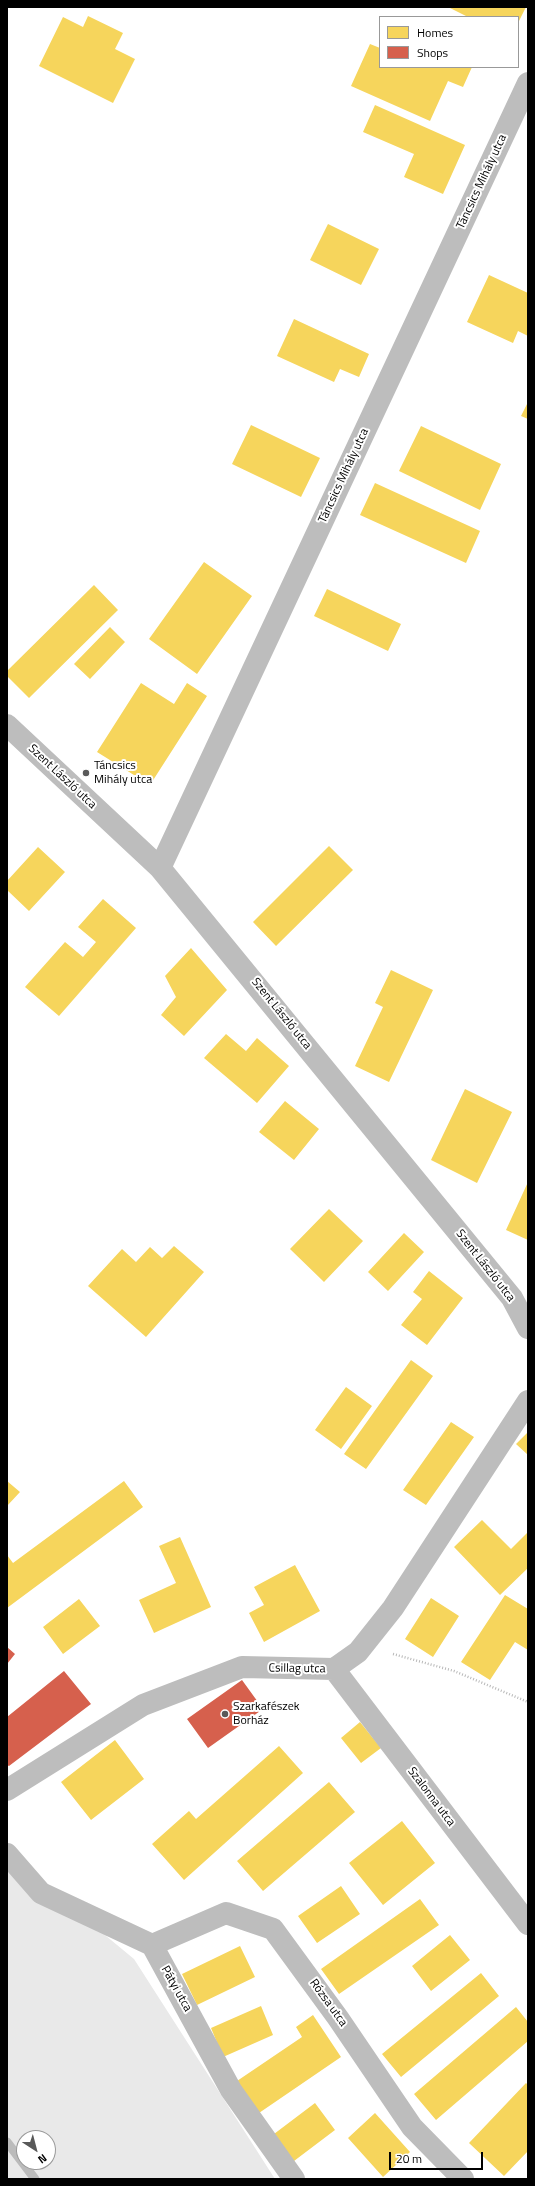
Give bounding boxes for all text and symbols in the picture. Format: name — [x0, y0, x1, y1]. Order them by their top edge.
legend — [379, 16, 519, 68]
text: Homes — [417, 23, 453, 42]
text: Shops — [417, 43, 448, 62]
street label: Táncsics Mihály utca — [454, 132, 510, 232]
street label: Táncsics Mihály utca — [316, 426, 372, 526]
street label: Szent László utca — [25, 742, 99, 812]
place label: Táncsics Mihály utca — [94, 759, 152, 787]
marker: Táncsics Mihály utca — [81, 768, 91, 778]
street label: Szent László utca — [248, 975, 314, 1053]
street label: Szent László utca — [452, 1227, 518, 1305]
street label: Csillag utca — [268, 1661, 326, 1677]
place label: Szarkafészek Borház — [233, 1700, 300, 1728]
marker: Szarkafészek Borház — [220, 1709, 230, 1719]
street label: Szalonna utca — [404, 1765, 458, 1829]
street label: Pátyi utca — [158, 1964, 194, 2014]
street label: Rózsa utca — [306, 1976, 350, 2030]
north arrow — [16, 2130, 56, 2170]
scale bar — [391, 2144, 485, 2170]
text: 20 m — [396, 2149, 422, 2168]
text: N — [35, 2150, 50, 2168]

